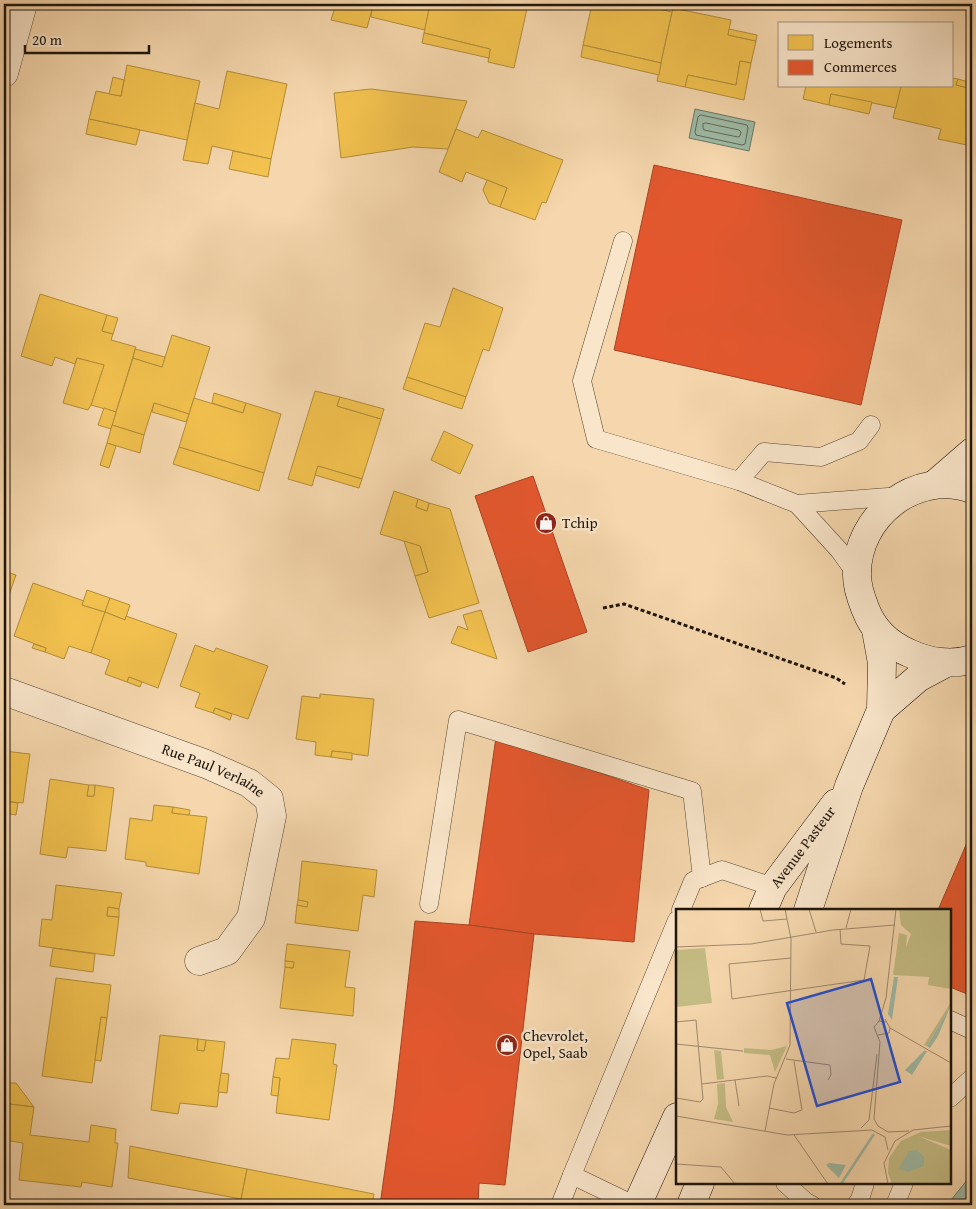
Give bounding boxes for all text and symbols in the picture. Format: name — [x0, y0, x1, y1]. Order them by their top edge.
scale bar — [25, 22, 149, 54]
legend — [778, 22, 954, 88]
text: 20 m — [32, 29, 63, 50]
text: Logements — [824, 32, 892, 53]
text: Commerces — [824, 56, 897, 77]
shop icon: Tchip — [534, 511, 558, 535]
place label: Tchip — [562, 512, 598, 533]
street label: Rue Paul Verlaine — [159, 738, 270, 802]
street label: Avenue Pasteur — [765, 802, 840, 892]
inset map — [676, 909, 951, 1184]
place label: Chevrolet, Opel, Saab — [523, 1025, 588, 1063]
shop icon: Chevrolet, Opel, Saab — [495, 1033, 519, 1057]

